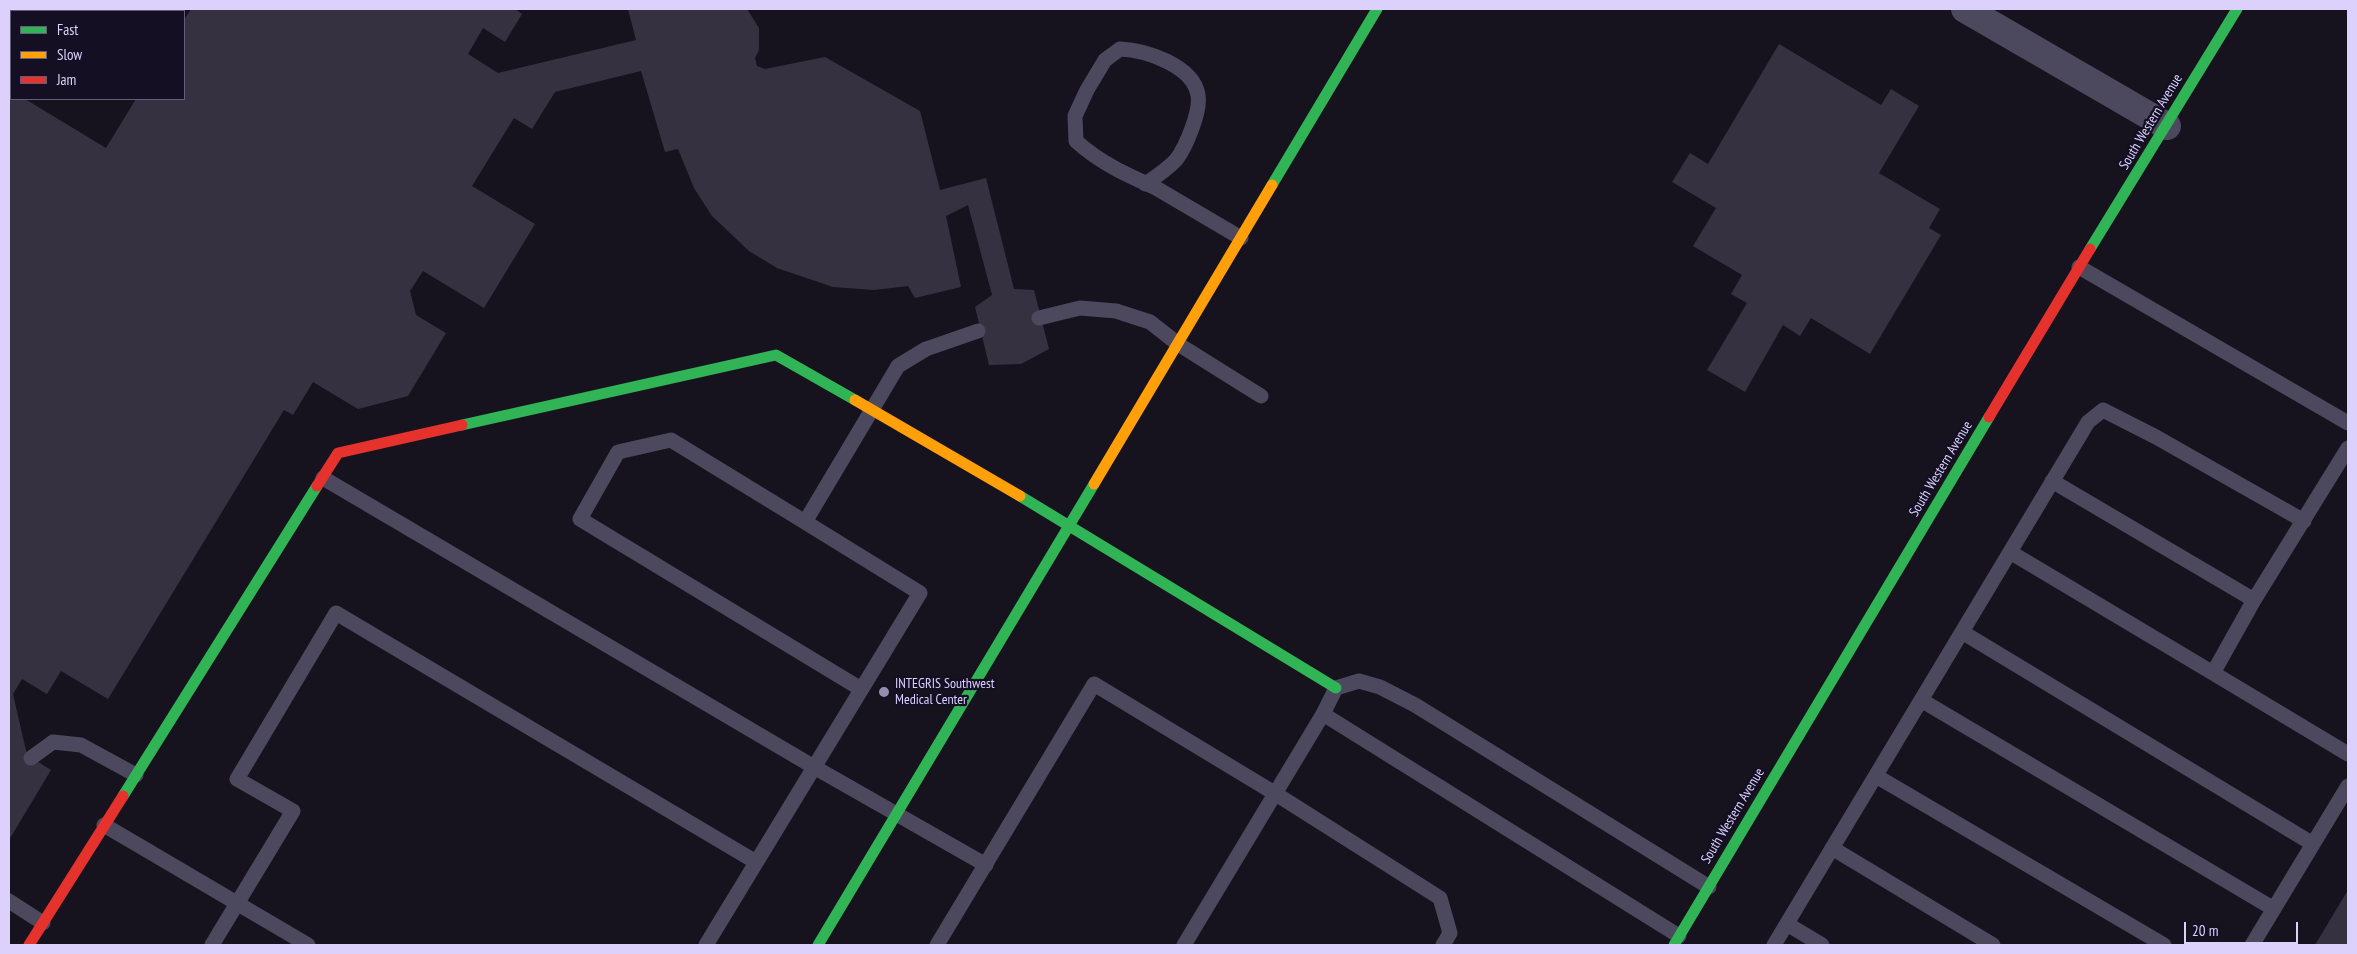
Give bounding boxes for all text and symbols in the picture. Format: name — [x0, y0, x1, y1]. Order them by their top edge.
legend — [10, 10, 185, 100]
text: Fast — [57, 20, 78, 39]
text: Slow — [57, 45, 82, 64]
text: Jam — [57, 70, 76, 89]
street label: South Western Avenue — [2116, 71, 2186, 173]
street label: South Western Avenue — [1906, 418, 1976, 520]
place label: INTEGRIS Southwest Medical Center — [895, 676, 995, 709]
marker: INTEGRIS Southwest Medical Center — [877, 685, 891, 699]
street label: South Western Avenue — [1698, 765, 1768, 867]
scale bar — [2187, 912, 2301, 944]
text: 20 m — [2192, 921, 2218, 940]

